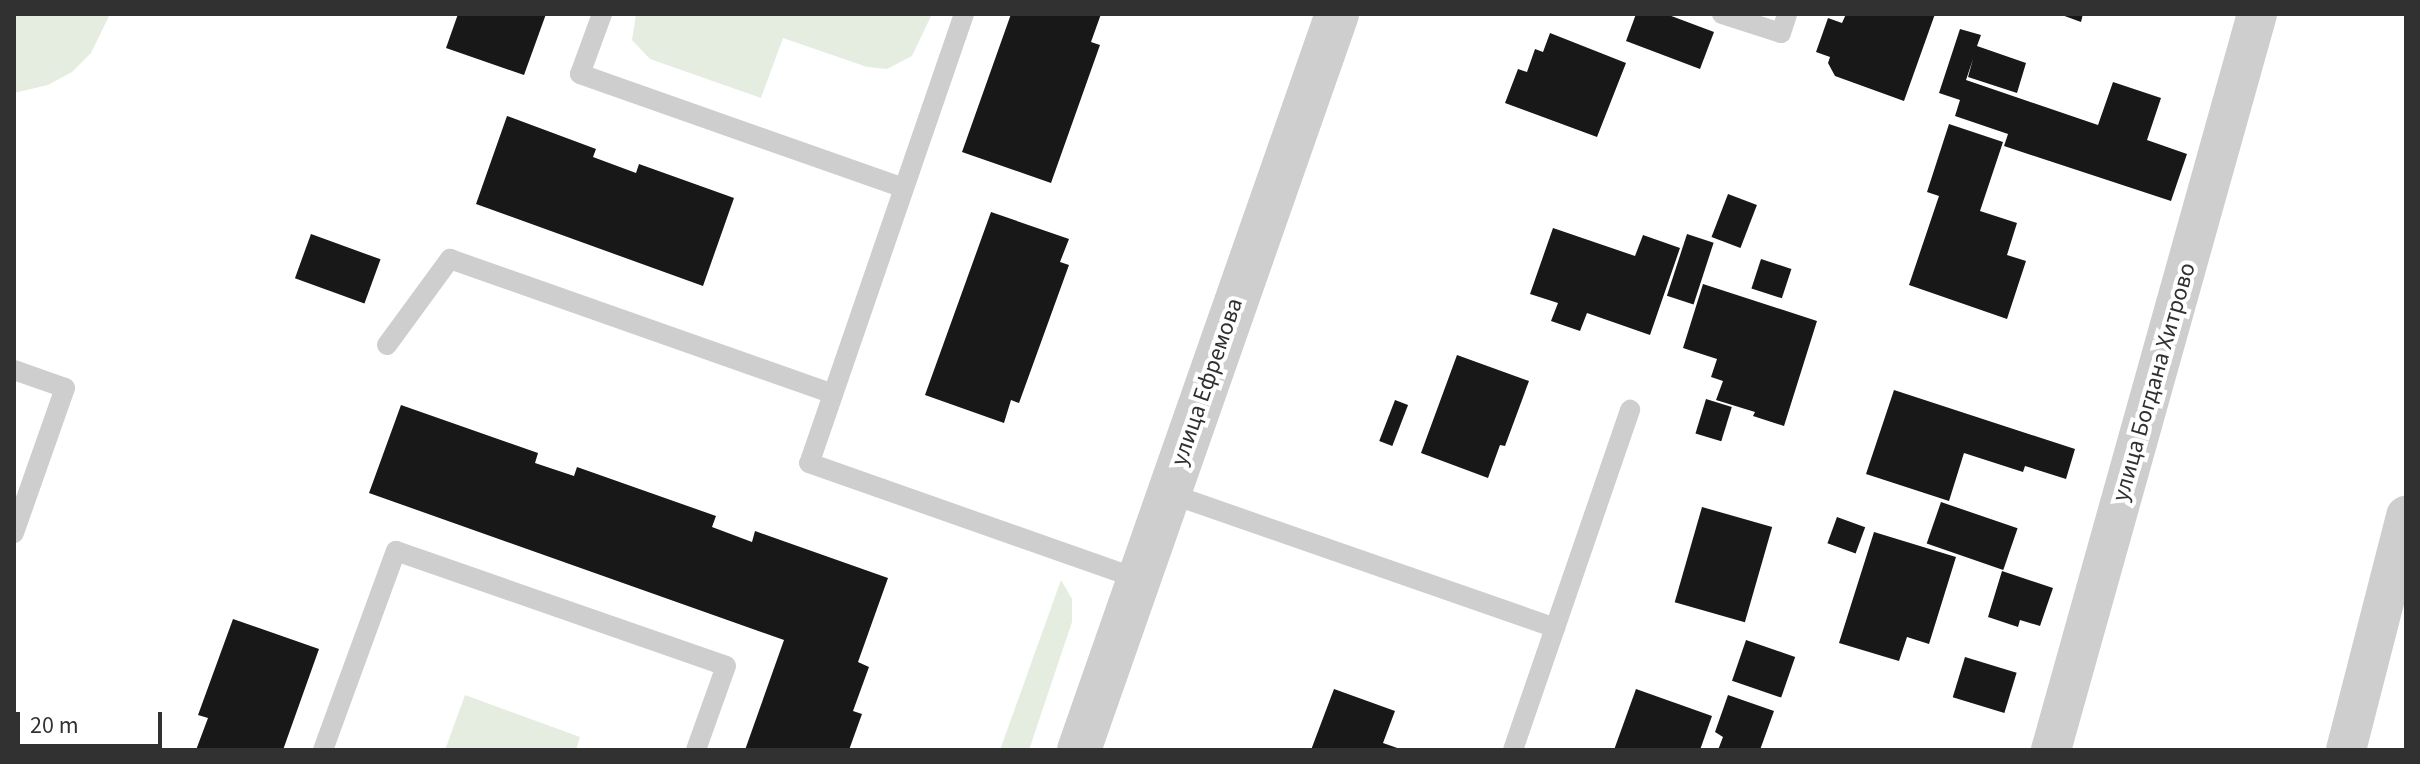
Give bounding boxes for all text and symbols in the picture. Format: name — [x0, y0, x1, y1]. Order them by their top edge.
street label: улица Богдана Хитрово — [2106, 259, 2202, 505]
street label: улица Ефремова — [1165, 294, 1249, 470]
scale bar — [20, 696, 166, 746]
text: 20 m — [30, 708, 79, 743]

